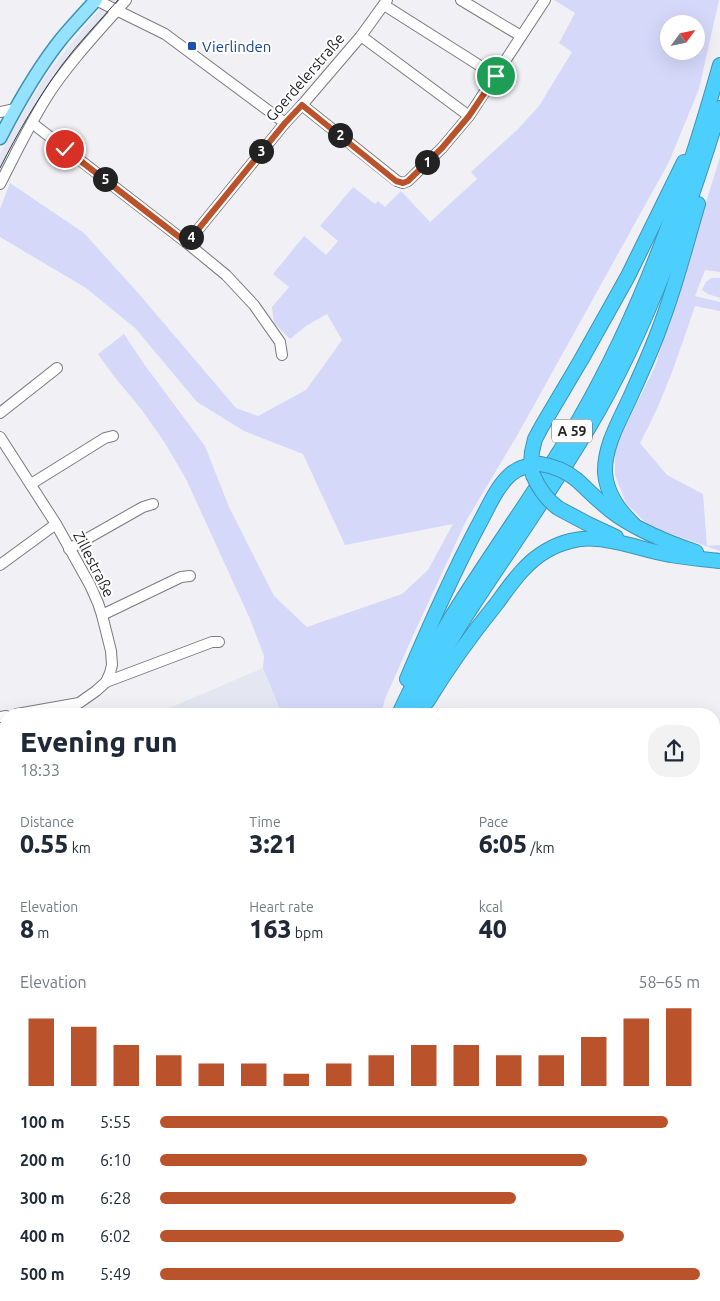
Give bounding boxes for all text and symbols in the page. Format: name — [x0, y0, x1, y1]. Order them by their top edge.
north arrow — [660, 15, 705, 60]
map controls — [660, 15, 705, 60]
street label: Goerdelerstraße — [262, 30, 348, 124]
place label: Vierlinden — [202, 38, 271, 55]
marker: Vierlinden — [186, 40, 198, 52]
pin — [475, 55, 517, 97]
icon: arrive — [482, 62, 510, 90]
pin: 2 — [328, 122, 352, 148]
text: 2 — [337, 127, 344, 143]
pin — [44, 128, 86, 170]
icon: check — [51, 135, 79, 163]
pin: 3 — [248, 138, 274, 164]
text: 3 — [258, 143, 265, 159]
pin: 1 — [414, 150, 440, 174]
text: 1 — [424, 154, 431, 170]
pin: 5 — [92, 166, 118, 192]
text: 5 — [102, 171, 109, 187]
pin: 4 — [178, 224, 204, 250]
text: 4 — [188, 229, 195, 245]
road number: A 59 — [552, 420, 592, 442]
street label: Zillestraße — [70, 528, 118, 600]
button: share — [648, 725, 700, 777]
text: Evening run — [20, 726, 178, 757]
text: 18:33 — [20, 761, 60, 779]
text: Distance — [20, 814, 74, 830]
text: Time — [249, 814, 281, 830]
text: Pace — [479, 814, 508, 830]
text: 0.55 — [20, 830, 68, 858]
text: 3:21 — [249, 830, 298, 858]
text: 6:05 — [479, 830, 527, 858]
text: km — [68, 840, 91, 856]
text: /km — [527, 840, 555, 856]
text: Elevation — [20, 899, 78, 915]
text: Heart rate — [249, 899, 314, 915]
text: kcal — [479, 899, 503, 915]
text: 8 — [20, 915, 34, 943]
text: 163 — [249, 915, 292, 943]
text: 40 — [479, 915, 507, 943]
text: m — [34, 925, 49, 941]
text: bpm — [292, 925, 323, 941]
text: Elevation — [20, 973, 87, 991]
text: 58–65 m — [638, 973, 700, 991]
text: 100 m — [20, 1113, 65, 1131]
text: 5:55 — [100, 1113, 131, 1131]
text: 200 m — [20, 1151, 65, 1169]
text: 6:10 — [100, 1151, 131, 1169]
text: 300 m — [20, 1189, 65, 1207]
text: 6:28 — [100, 1189, 131, 1207]
text: 400 m — [20, 1227, 65, 1245]
text: 6:02 — [100, 1227, 131, 1245]
text: 500 m — [20, 1265, 65, 1283]
text: 5:49 — [100, 1265, 131, 1283]

